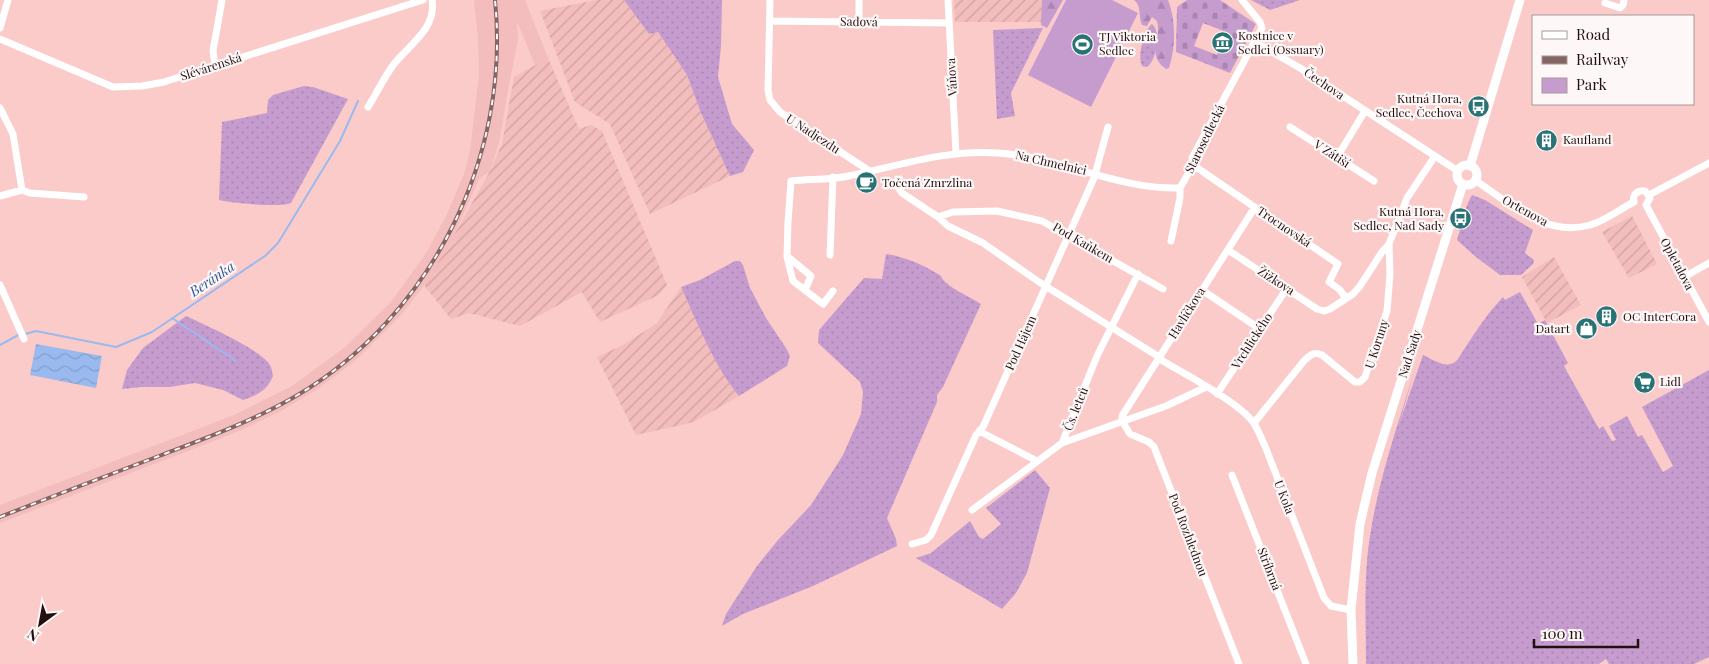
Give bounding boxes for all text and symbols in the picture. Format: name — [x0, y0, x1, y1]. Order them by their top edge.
street label: Sadová — [840, 13, 878, 29]
legend — [1532, 15, 1694, 105]
text: Road — [1576, 24, 1610, 44]
place label: Kostnice v Sedlci (Ossuary) — [1238, 27, 1324, 57]
place label: TJ Viktoria Sedlec — [1099, 28, 1156, 58]
museum icon: Kostnice v Sedlci (Ossuary) — [1210, 31, 1234, 55]
sports icon: TJ Viktoria Sedlec — [1071, 32, 1095, 56]
street label: Slévárenská — [178, 49, 243, 84]
text: Railway — [1576, 49, 1629, 69]
street label: Váňova — [942, 58, 960, 98]
street label: Čechova — [1301, 64, 1348, 103]
text: Park — [1576, 74, 1608, 94]
place label: Kutná Hora, Sedlec, Čechova — [1376, 90, 1462, 120]
bus stop icon: Kutná Hora, Sedlec, Čechova — [1466, 94, 1490, 118]
street label: Starosedlecká — [1181, 102, 1228, 176]
street label: U Nadjezdu — [783, 110, 844, 157]
building icon: Kaufland — [1535, 128, 1559, 152]
place label: Kaufland — [1563, 131, 1611, 147]
street label: V Zátiší — [1311, 135, 1354, 171]
street label: Na Chmelnici — [1014, 146, 1089, 178]
cafe icon: Točená Zmrzlina — [854, 171, 878, 195]
place label: Točená Zmrzlina — [882, 174, 972, 190]
street label: Ortenova — [1500, 191, 1551, 229]
street label: Trocnovská — [1254, 202, 1315, 250]
place label: Kutná Hora, Sedlec, Nad Sady — [1354, 203, 1444, 233]
bus stop icon: Kutná Hora, Sedlec, Nad Sady — [1448, 207, 1472, 231]
street label: Pod Kaňkem — [1050, 218, 1117, 266]
street label: Opletalova — [1657, 235, 1698, 292]
water label: Beránka — [185, 257, 238, 301]
street label: Žižkova — [1255, 262, 1298, 298]
street label: Havlíčkova — [1164, 284, 1208, 341]
building icon: OC InterCora — [1595, 305, 1619, 329]
place label: OC InterCora — [1623, 308, 1696, 324]
street label: Vrchlického — [1226, 309, 1276, 372]
street label: Pod Hájem — [1001, 312, 1039, 373]
street label: U Koruny — [1361, 317, 1392, 370]
shop icon: Datart — [1574, 317, 1598, 341]
place label: Datart — [1536, 320, 1571, 336]
street label: Nad Sady — [1394, 328, 1424, 380]
supermarket icon: Lidl — [1632, 370, 1656, 394]
place label: Lidl — [1660, 373, 1682, 389]
street label: Čs. letců — [1059, 384, 1091, 433]
street label: U Kola — [1271, 477, 1299, 516]
street label: Pod Rozhlednou — [1166, 491, 1212, 578]
street label: Stříbrná — [1254, 545, 1285, 592]
north arrow — [15, 599, 65, 649]
scale bar — [1534, 616, 1638, 648]
text: 100 m — [1542, 623, 1583, 643]
text: N — [24, 625, 42, 646]

